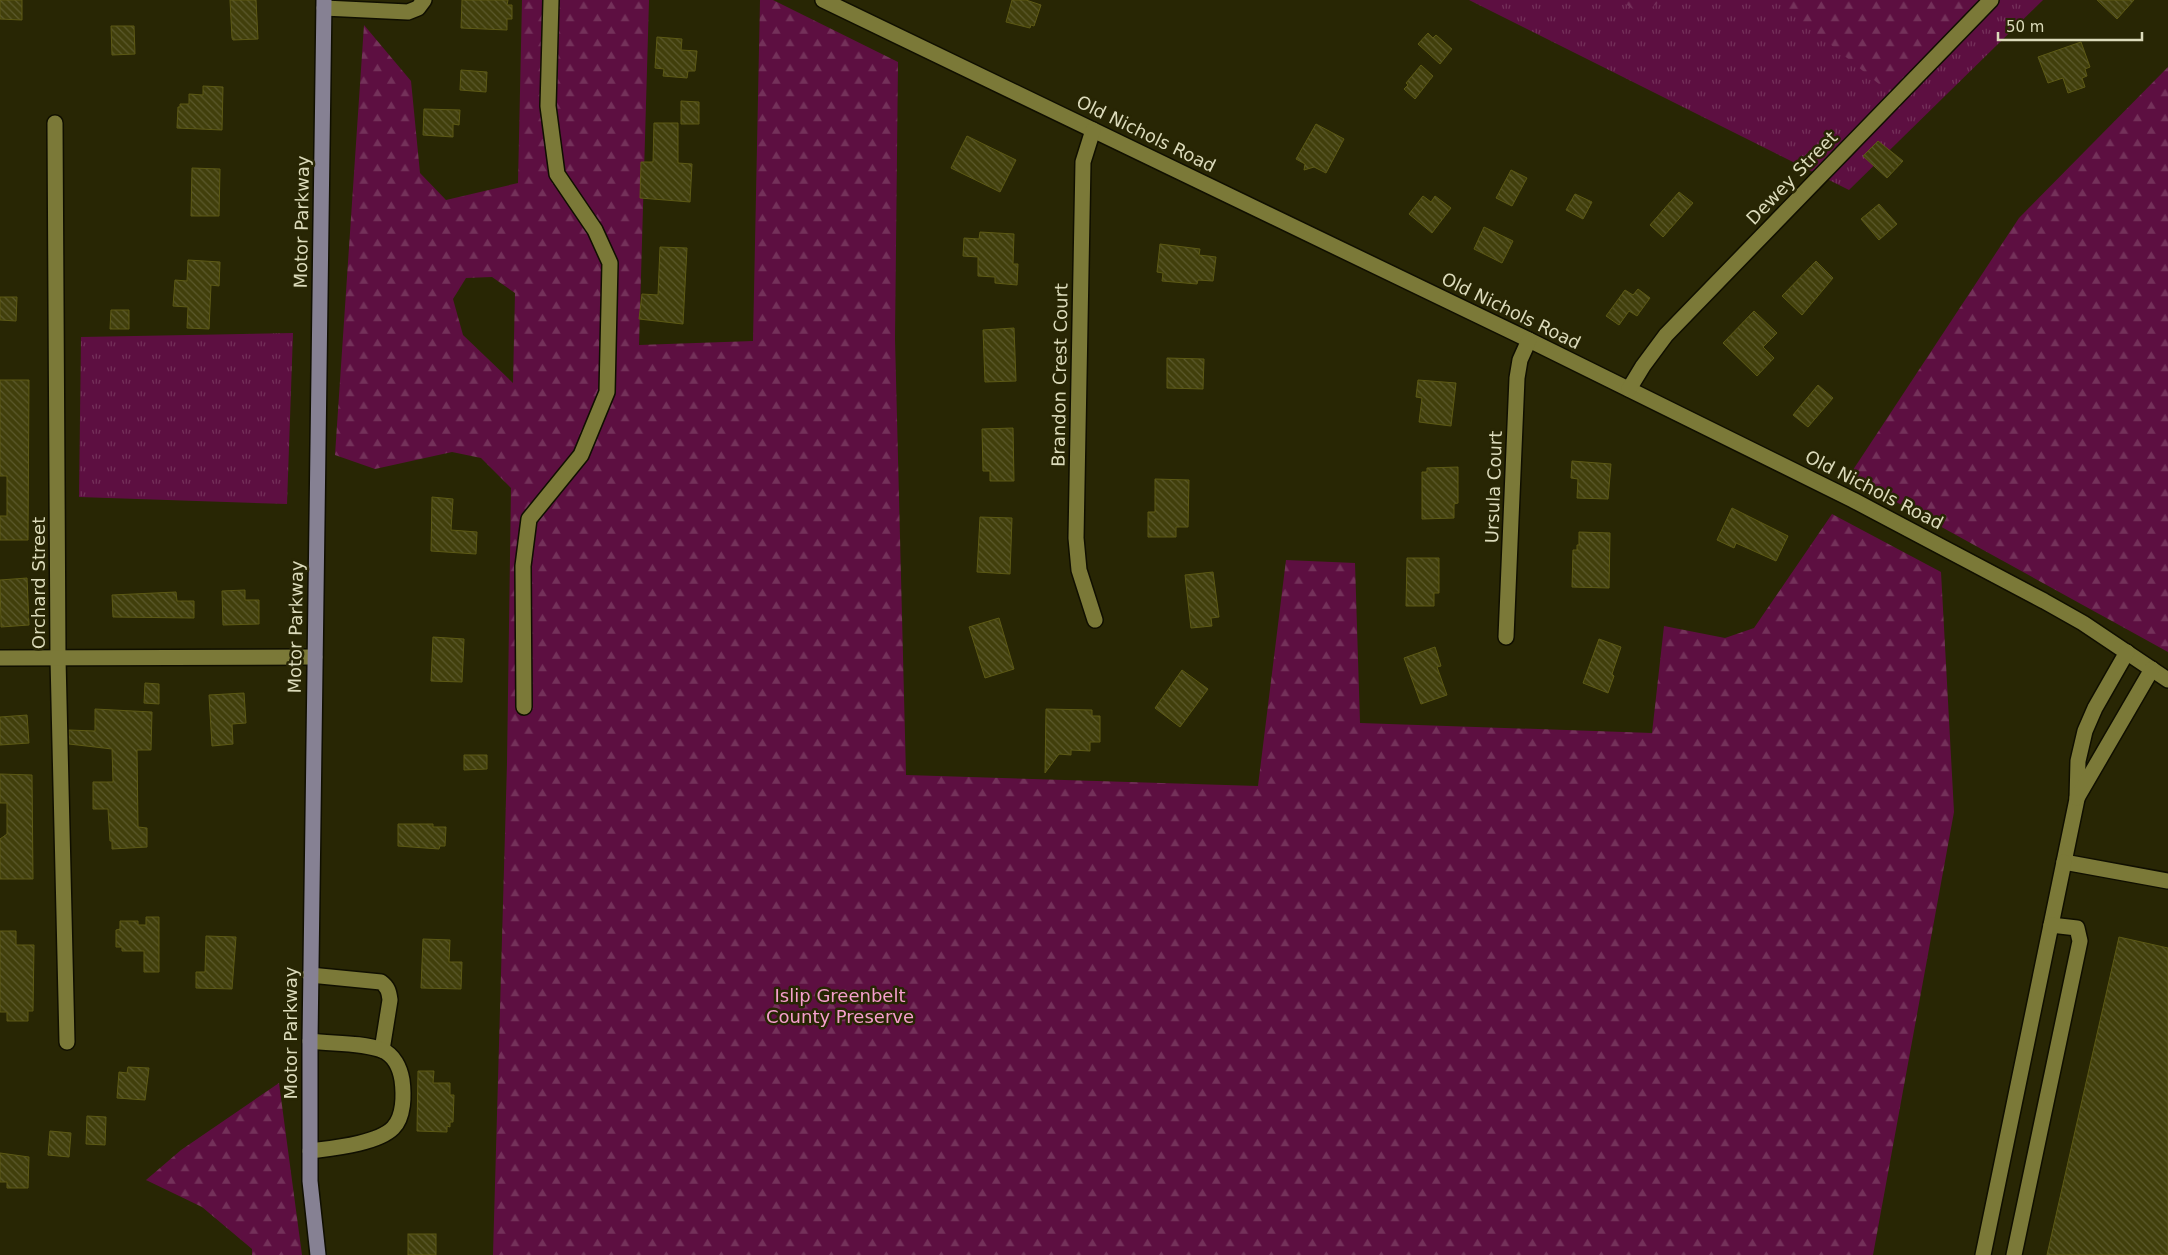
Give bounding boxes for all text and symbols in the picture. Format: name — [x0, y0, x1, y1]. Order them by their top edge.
scale bar — [1998, 10, 2142, 42]
text: 50 m — [2006, 18, 2044, 36]
street label: Old Nichols Road — [1073, 91, 1219, 176]
street label: Dewey Street — [1742, 127, 1842, 229]
street label: Motor Parkway — [290, 155, 313, 289]
street label: Old Nichols Road — [1438, 268, 1584, 353]
street label: Brandon Crest Court — [1047, 283, 1072, 467]
street label: Ursula Court — [1481, 430, 1506, 544]
street label: Old Nichols Road — [1802, 446, 1947, 533]
street label: Orchard Street — [28, 517, 49, 649]
street label: Motor Parkway — [284, 560, 307, 694]
street label: Motor Parkway — [280, 966, 301, 1100]
park label: Islip Greenbelt County Preserve — [766, 985, 914, 1027]

